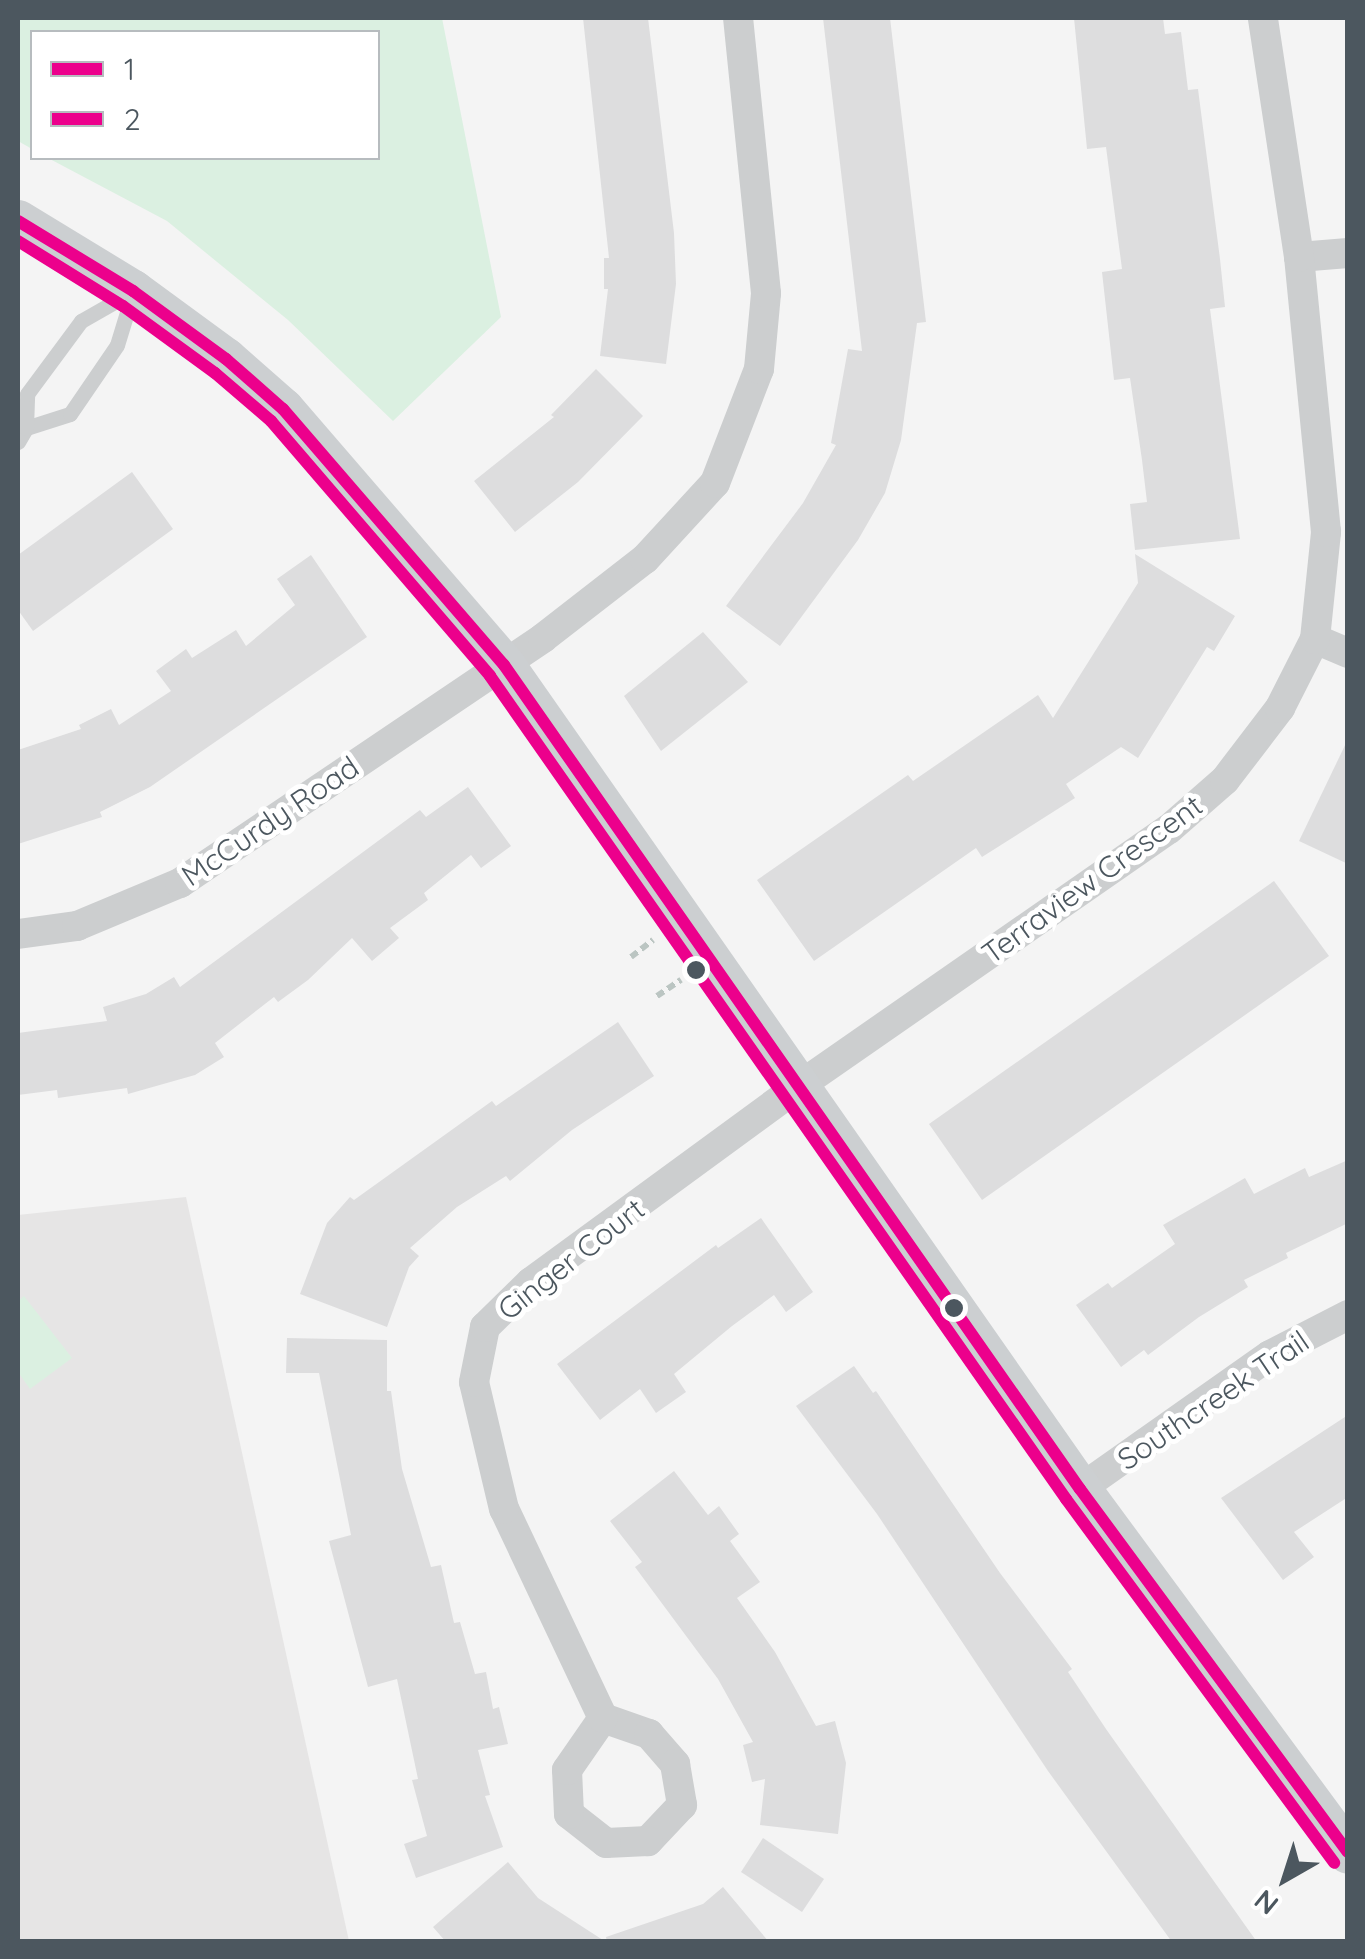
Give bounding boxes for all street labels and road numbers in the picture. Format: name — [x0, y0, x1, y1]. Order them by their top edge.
street label: McCurdy Road — [175, 749, 365, 893]
street label: Terraview Crescent — [975, 787, 1209, 971]
street label: Ginger Court — [491, 1191, 651, 1327]
street label: Southcreek Trail — [1111, 1323, 1315, 1477]

